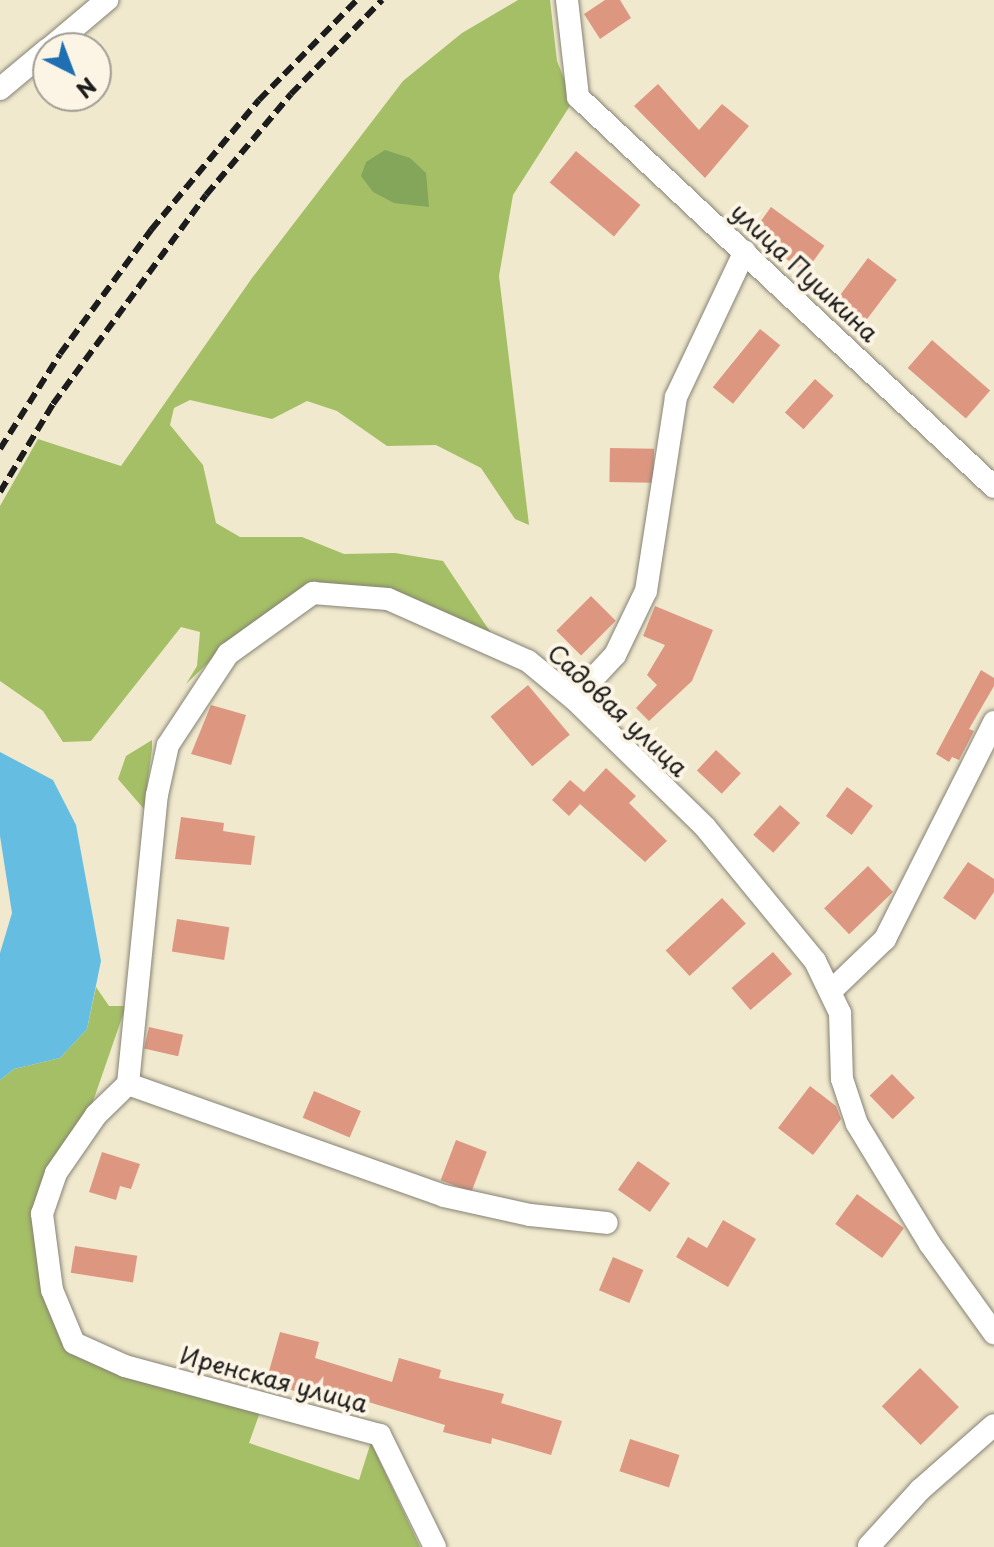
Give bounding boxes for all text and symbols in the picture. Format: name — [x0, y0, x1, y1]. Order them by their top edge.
north arrow — [32, 32, 112, 112]
text: N — [70, 71, 105, 107]
street label: улица Пушкина — [725, 196, 885, 348]
street label: Садовая улица — [542, 638, 694, 782]
street label: Иренская улица — [176, 1340, 372, 1418]

